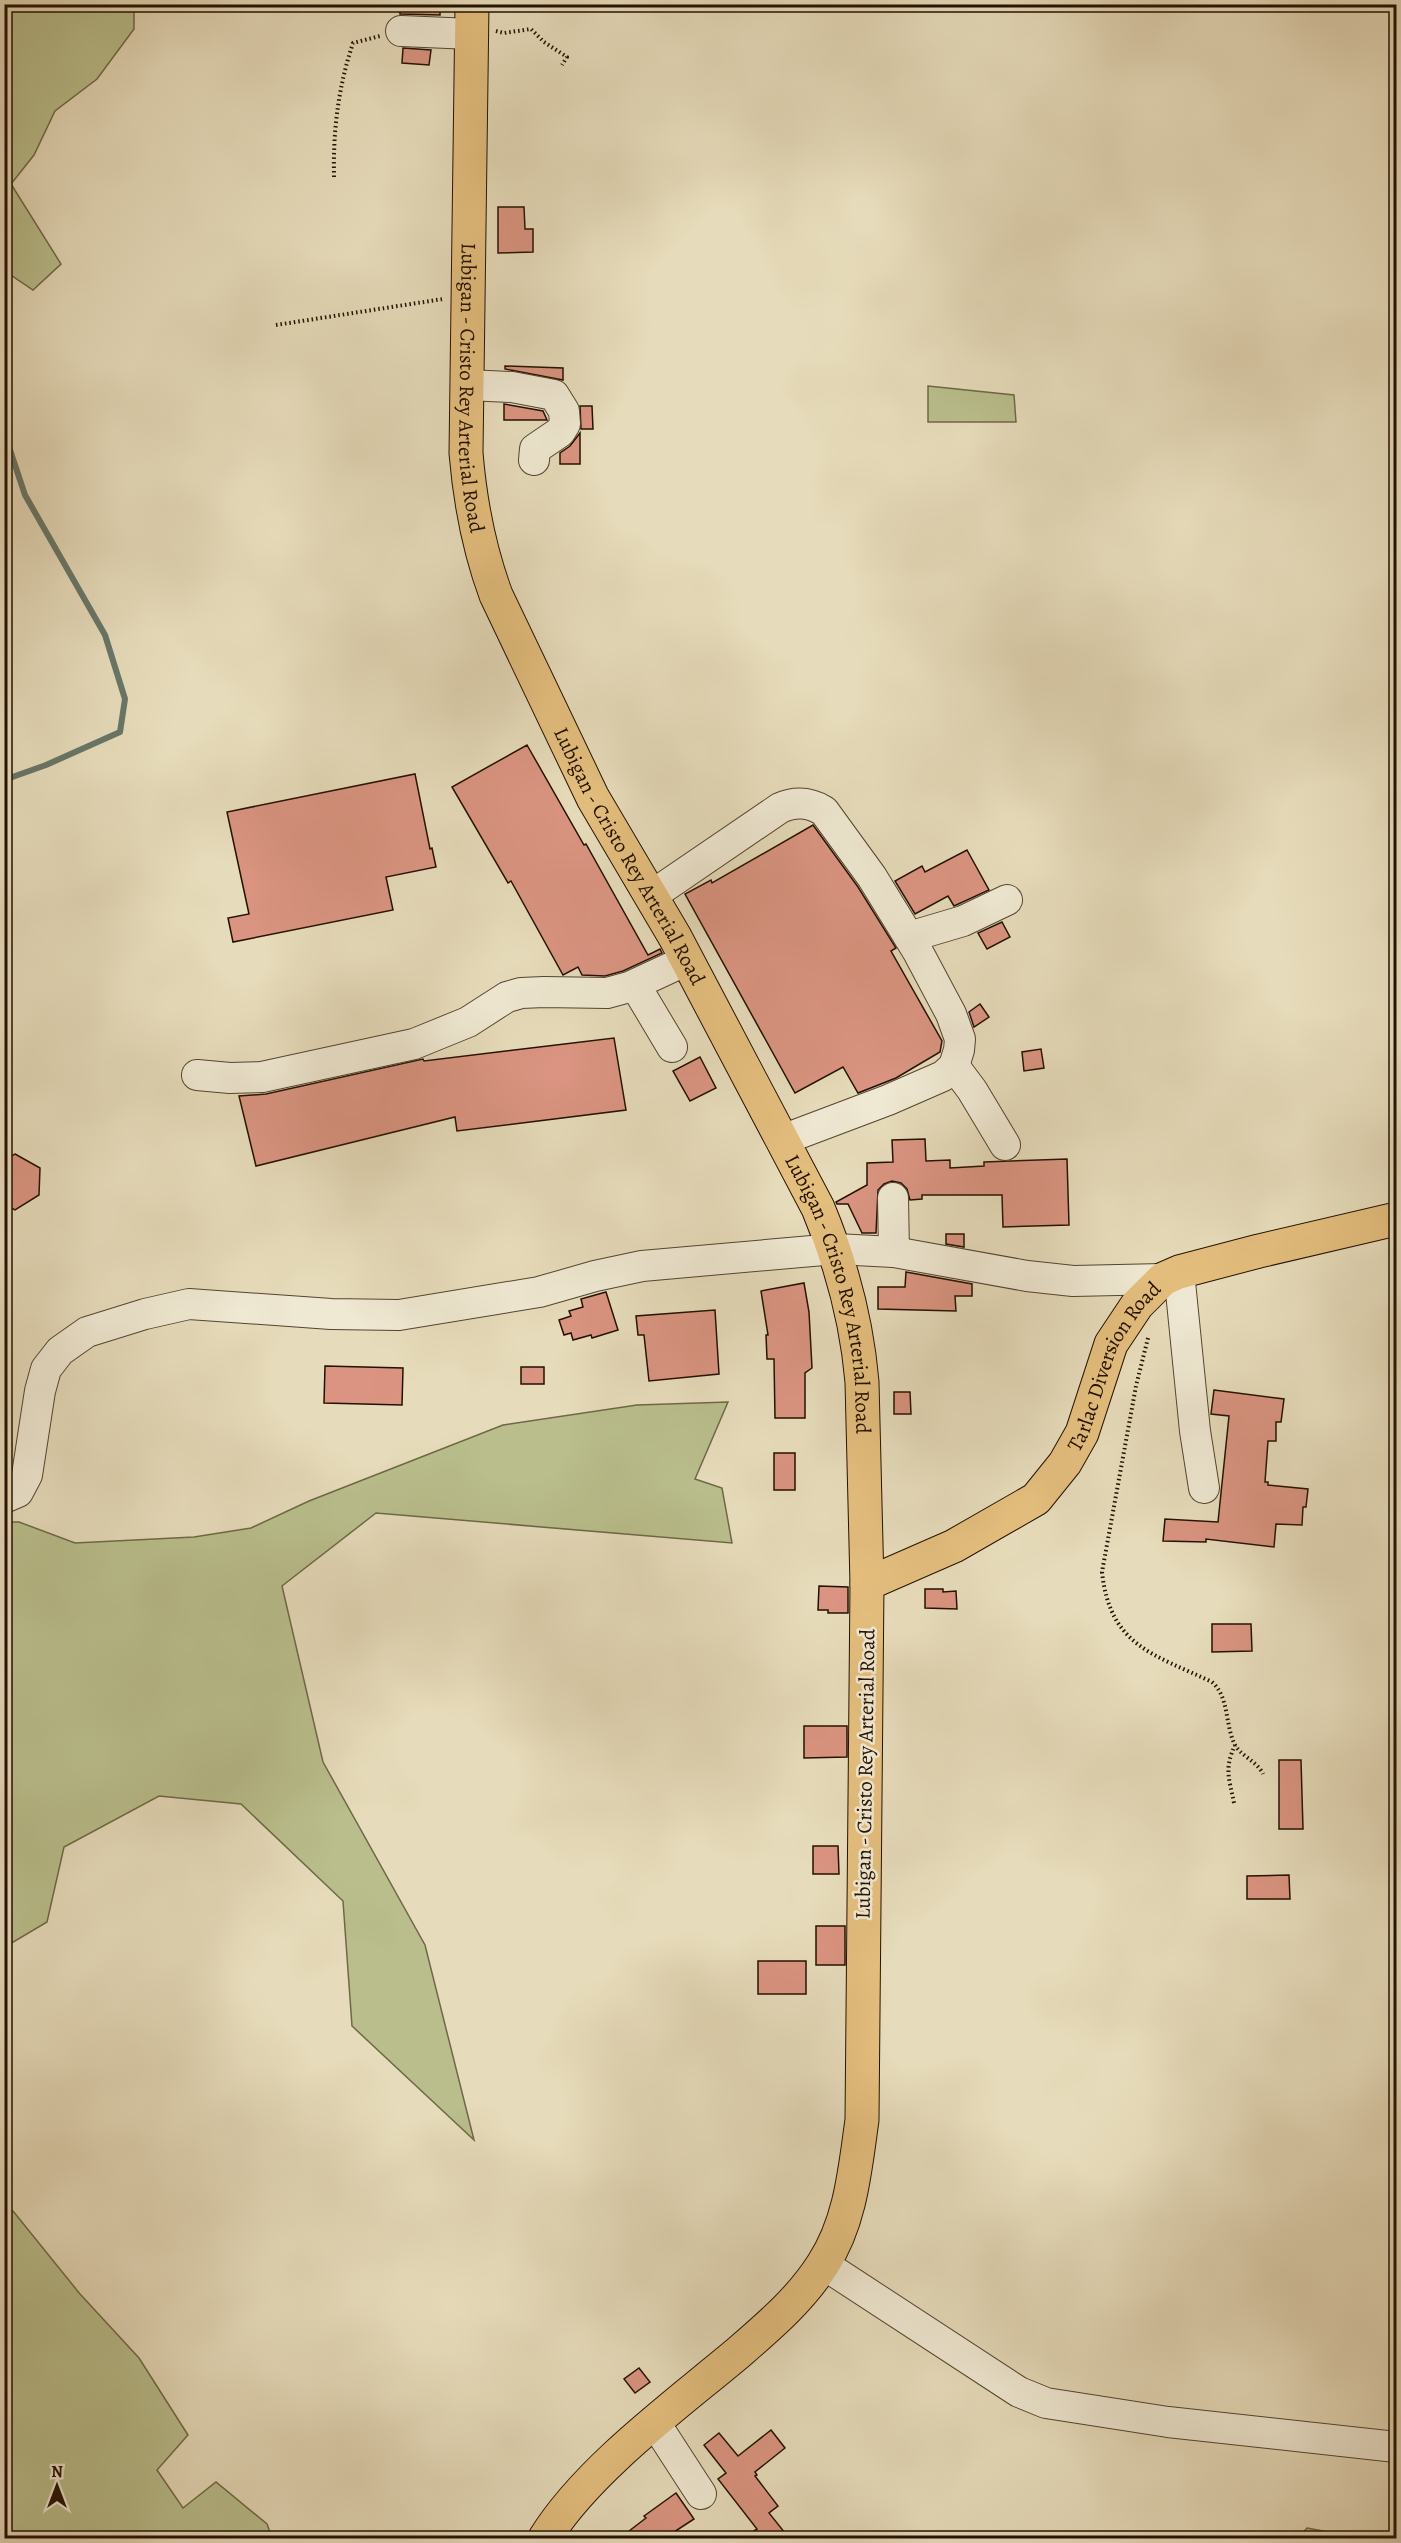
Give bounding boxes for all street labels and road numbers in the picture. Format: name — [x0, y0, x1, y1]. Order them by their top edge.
street label: Lubigan - Cristo Rey Arterial Road — [452, 242, 492, 536]
street label: Lubigan - Cristo Rey Arterial Road — [547, 723, 712, 991]
street label: Lubigan - Cristo Rey Arterial Road — [778, 1150, 877, 1435]
street label: Tarlac Diversion Road — [1060, 1275, 1167, 1456]
street label: Lubigan - Cristo Rey Arterial Road — [848, 1628, 882, 1919]

